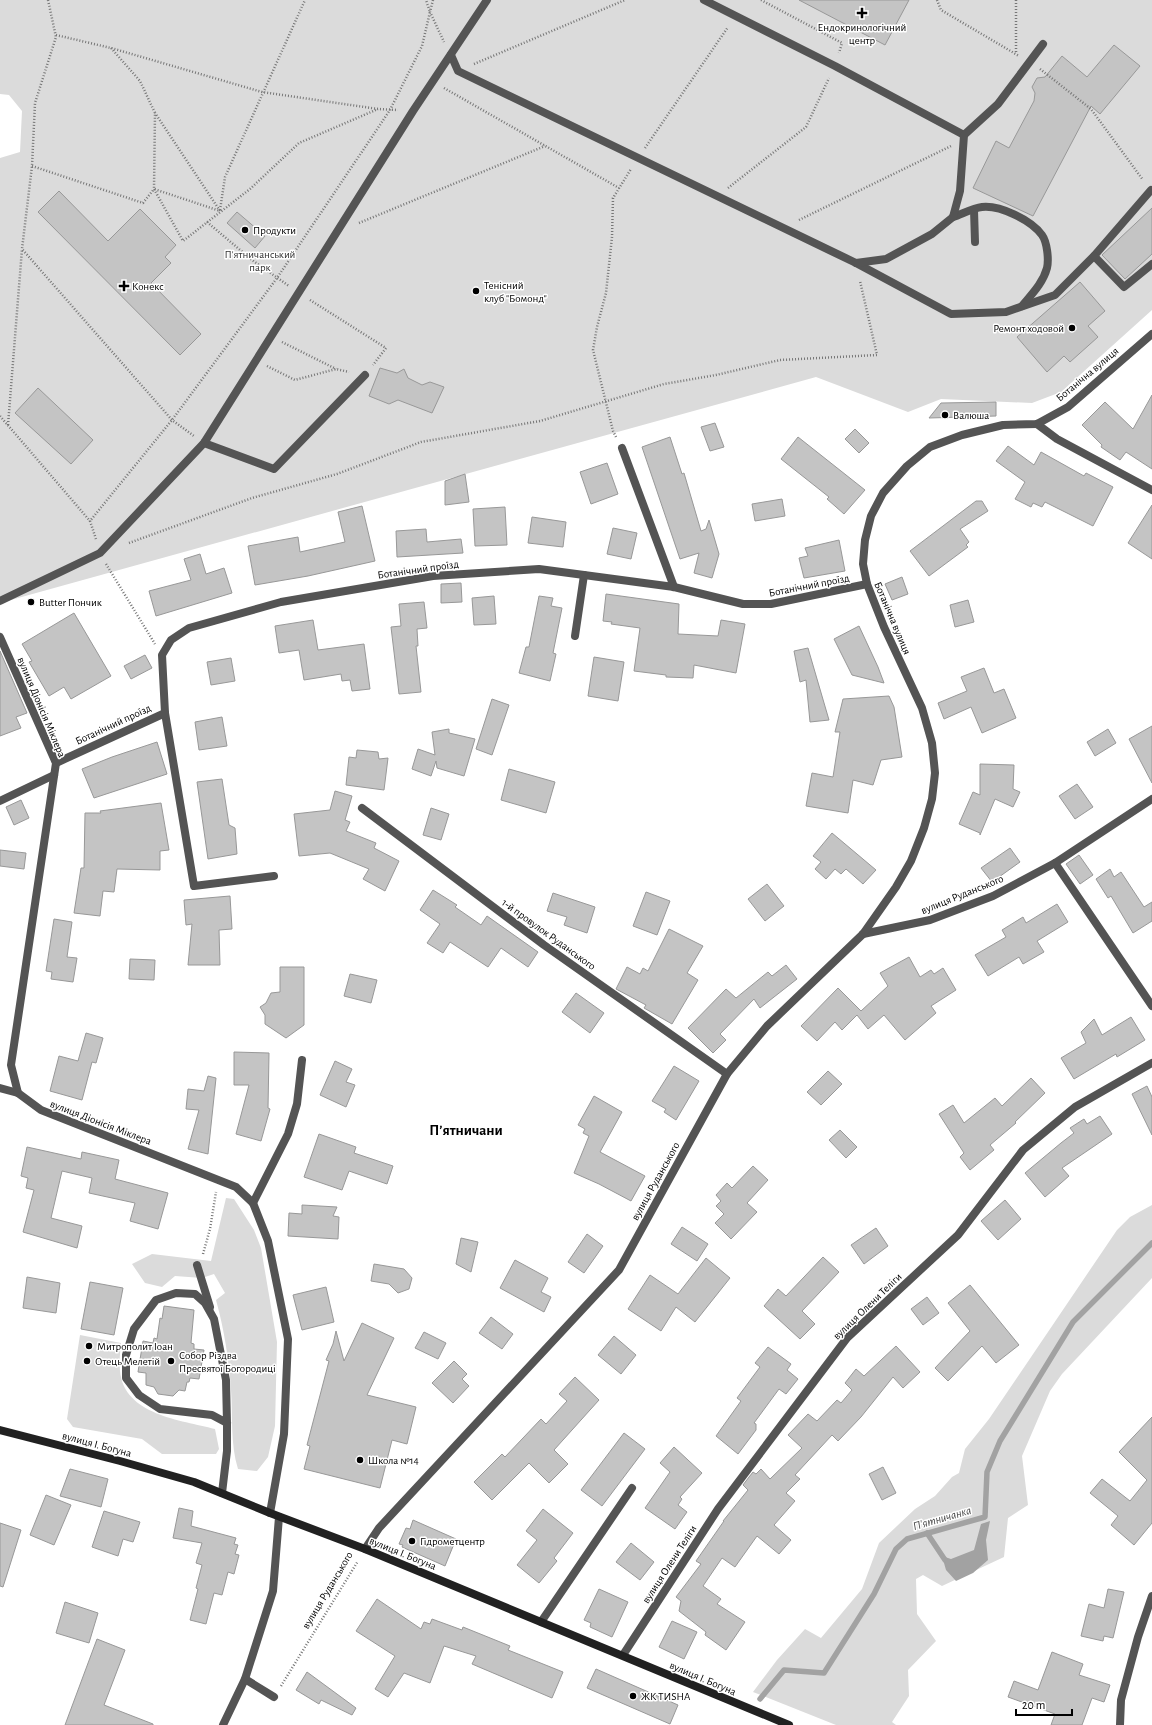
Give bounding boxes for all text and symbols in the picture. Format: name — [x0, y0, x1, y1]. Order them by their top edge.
marker: Ендокринологічний центр — [856, 7, 868, 19]
place label: Ендокринологічний центр — [818, 22, 906, 46]
marker: Продукти — [240, 225, 250, 235]
place label: Продукти — [253, 225, 296, 236]
park label: П'ятничанський парк — [225, 249, 295, 273]
place label: Тенісний клуб "Бомонд" — [484, 280, 547, 304]
marker: Конекс — [119, 281, 129, 291]
place label: Конекс — [132, 281, 164, 292]
marker: Тенісний клуб "Бомонд" — [471, 286, 481, 296]
place label: Ремонт ходовой — [993, 323, 1064, 334]
marker: Ремонт ходовой — [1067, 323, 1077, 333]
street label: Ботанічна вулиця — [1054, 345, 1121, 404]
marker: Валюша — [940, 410, 950, 420]
place label: Валюша — [953, 410, 989, 421]
street label: Ботанічний проїзд — [377, 558, 460, 581]
street label: Ботанічний проїзд — [768, 572, 851, 599]
street label: Ботанічна вулиця — [872, 580, 913, 656]
marker: Butter Пончик — [26, 597, 36, 607]
place label: Butter Пончик — [39, 597, 102, 608]
street label: вулиця Діонісія Міклера — [15, 656, 68, 759]
street label: Ботанічний проїзд — [74, 702, 153, 747]
street label: вулиця Руданського — [919, 873, 1005, 916]
street label: 1-й провулок Руданського — [500, 897, 598, 972]
street label: вулиця Діонісія Міклера — [49, 1098, 153, 1147]
district label: П’ятничани — [429, 1123, 503, 1138]
street label: вулиця Руданського — [629, 1140, 682, 1222]
street label: вулиця Олени Теліги — [831, 1271, 904, 1342]
marker: Митрополит Іоан — [84, 1341, 94, 1351]
place label: Митрополит Іоан — [97, 1341, 173, 1352]
place label: Собор Різдва Пресвятої Богородиці — [179, 1350, 276, 1374]
marker: Отець Мелетій — [82, 1356, 92, 1366]
place label: Отець Мелетій — [95, 1356, 160, 1367]
marker: Собор Різдва Пресвятої Богородиці — [166, 1356, 176, 1366]
street label: вулиця І. Богуна — [61, 1430, 133, 1459]
marker: Школа №14 — [355, 1455, 365, 1465]
place label: Школа №14 — [368, 1455, 419, 1466]
water label: П'ятничанка — [911, 1504, 973, 1532]
street label: вулиця Олени Теліги — [640, 1523, 699, 1605]
street label: вулиця І. Богуна — [368, 1535, 438, 1572]
marker: Гідрометцентр — [407, 1536, 417, 1546]
place label: Гідрометцентр — [420, 1536, 485, 1547]
street label: вулиця Руданського — [300, 1550, 355, 1631]
street label: вулиця І. Богуна — [668, 1659, 738, 1697]
marker: ЖК ТИSHA — [628, 1691, 638, 1701]
place label: ЖК ТИSHA — [641, 1691, 691, 1702]
scale bar — [1016, 1691, 1072, 1717]
text: 20 m — [1022, 1699, 1045, 1711]

